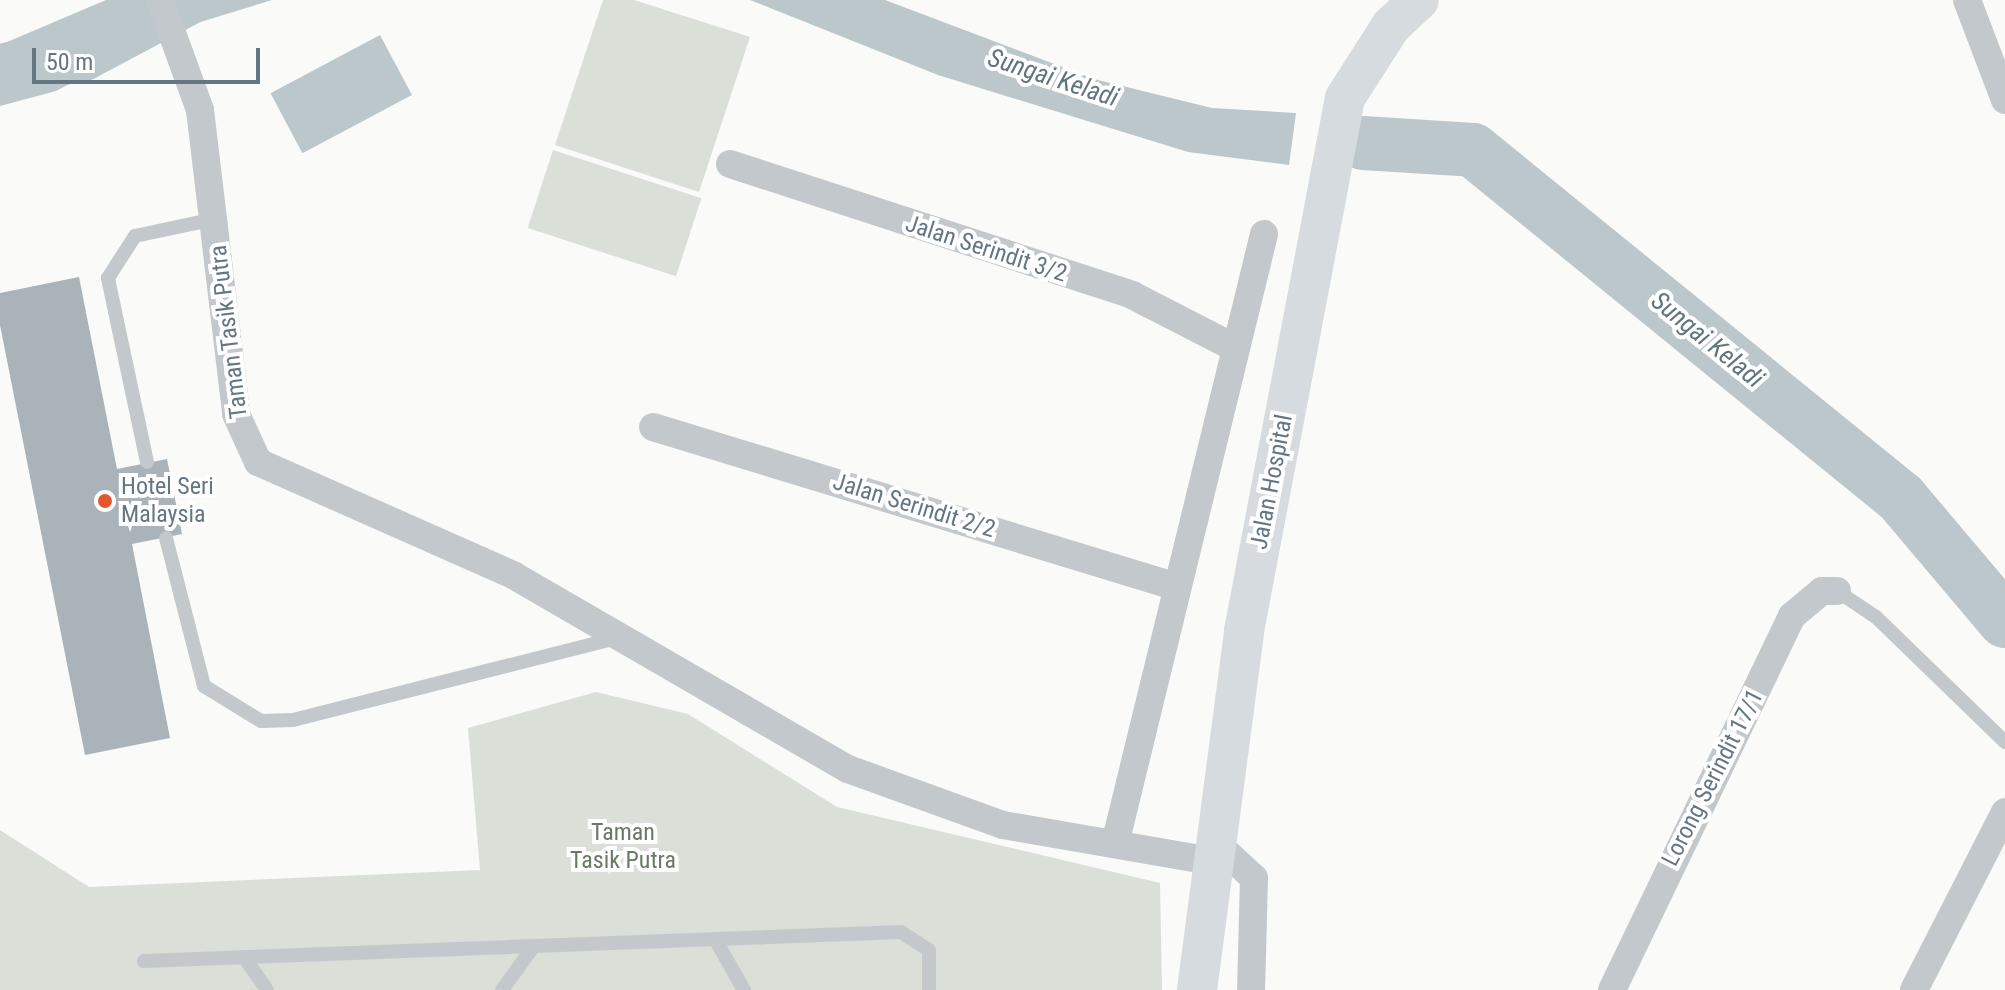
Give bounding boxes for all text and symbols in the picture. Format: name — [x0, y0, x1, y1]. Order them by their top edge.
scale bar — [36, 32, 264, 82]
water label: Sungai Keladi — [984, 42, 1122, 114]
text: 50 m — [46, 48, 93, 76]
street label: Jalan Serindit 3/2 — [902, 209, 1070, 289]
street label: Taman Tasik Putra — [204, 243, 254, 421]
water label: Sungai Keladi — [1645, 285, 1769, 395]
street label: Jalan Hospital — [1245, 412, 1299, 552]
street label: Jalan Serindit 2/2 — [829, 468, 999, 544]
place label: Hotel Seri Malaysia — [121, 473, 214, 529]
marker: Hotel Seri Malaysia — [96, 492, 114, 510]
street label: Lorong Serindit 17/1 — [1656, 685, 1770, 871]
park label: Taman Tasik Putra — [570, 819, 676, 875]

